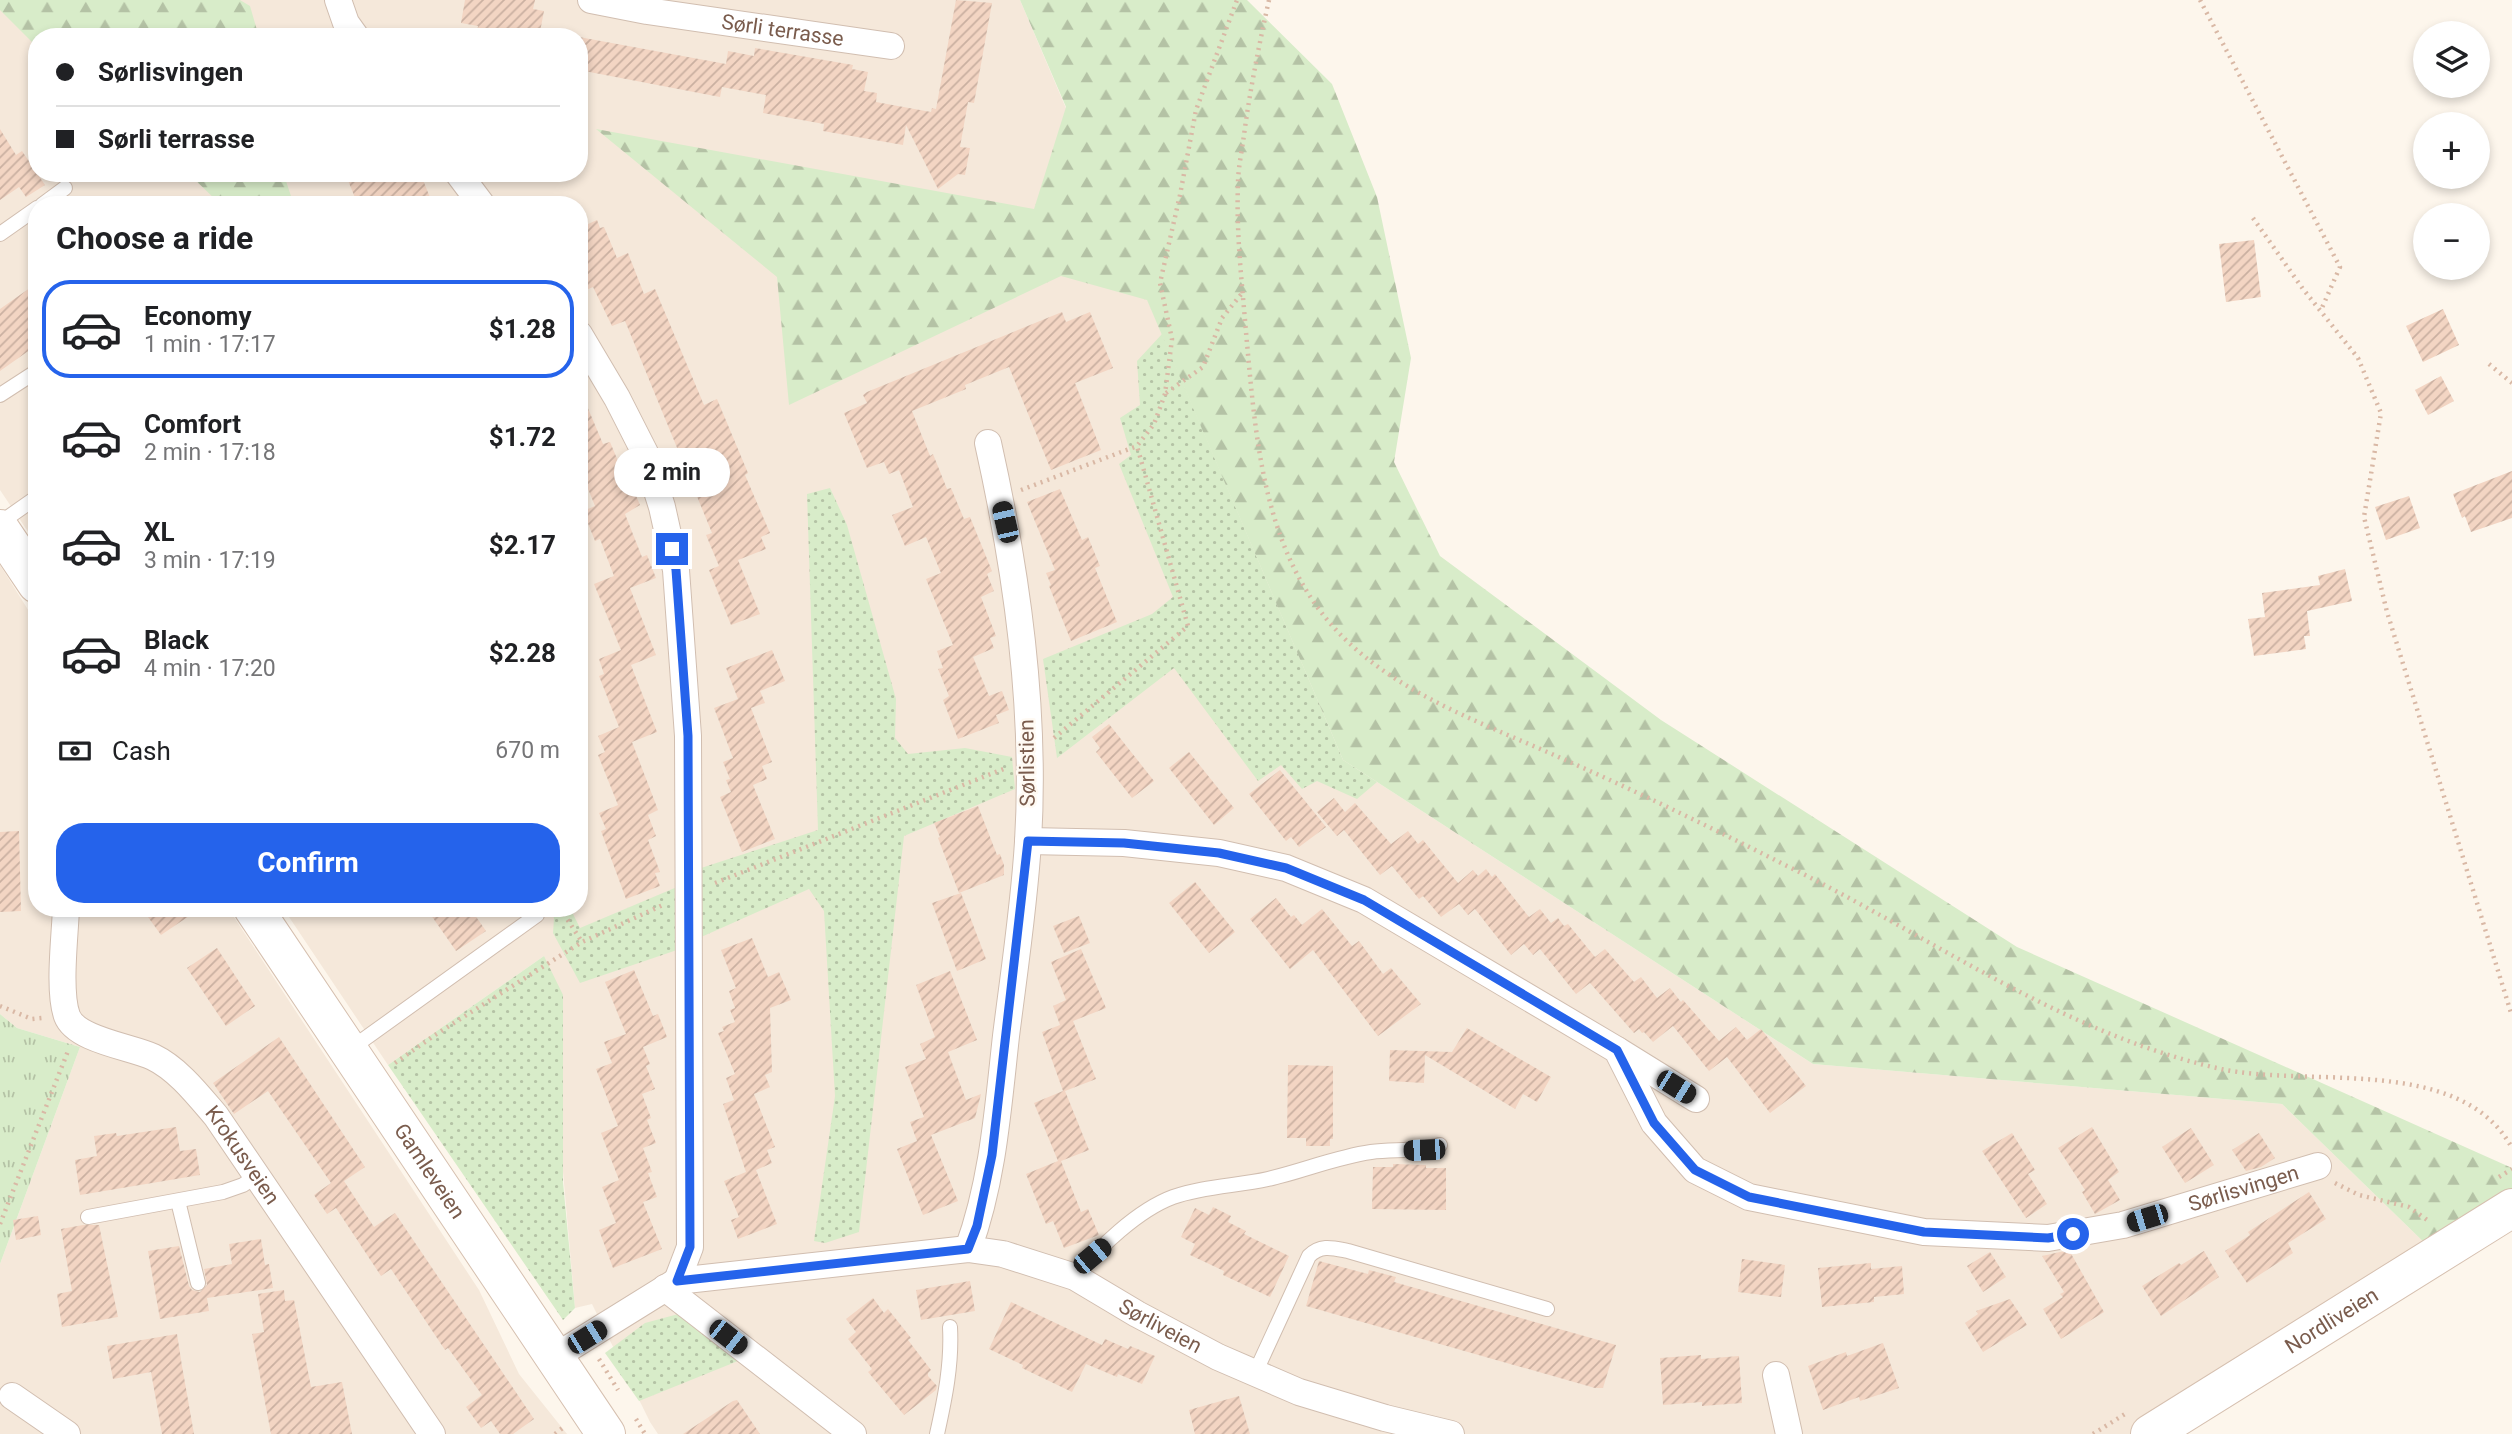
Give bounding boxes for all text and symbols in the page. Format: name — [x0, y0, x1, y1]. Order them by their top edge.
street label: Sørli terrasse — [720, 10, 845, 51]
map controls — [2413, 21, 2490, 280]
button: layers — [2413, 21, 2490, 98]
text: Sørlisvingen — [98, 57, 243, 87]
button: + — [2413, 112, 2490, 189]
text: Sørli terrasse — [98, 124, 255, 154]
button: − — [2413, 203, 2490, 280]
text: Choose a ride — [56, 219, 253, 257]
icon: car — [60, 298, 123, 361]
text: Economy — [144, 301, 251, 331]
text: $1.28 — [489, 314, 556, 344]
text: 1 min · 17:17 — [144, 331, 276, 358]
icon: car — [60, 406, 123, 469]
text: Comfort — [144, 409, 241, 439]
text: $1.72 — [489, 422, 556, 452]
text: 2 min · 17:18 — [144, 439, 276, 466]
callout: 2 min — [614, 448, 730, 496]
text: 2 min — [643, 459, 701, 486]
car — [991, 499, 1020, 545]
icon: car — [60, 514, 123, 577]
text: XL — [144, 517, 175, 547]
text: $2.17 — [489, 530, 556, 560]
route end — [656, 533, 688, 565]
text: 3 min · 17:19 — [144, 547, 276, 574]
icon: car — [60, 622, 123, 685]
text: Black — [144, 625, 209, 655]
text: $2.28 — [489, 638, 556, 668]
text: 4 min · 17:20 — [144, 655, 276, 682]
street label: Sørlistien — [1014, 719, 1040, 807]
icon: cash — [56, 732, 94, 770]
text: Cash — [112, 736, 171, 766]
text: 670 m — [495, 737, 560, 764]
button: Confirm — [56, 823, 560, 903]
car — [1653, 1067, 1700, 1107]
street label: Krokusveien — [200, 1101, 284, 1209]
street label: Gamleveien — [389, 1119, 470, 1223]
car — [1403, 1139, 1446, 1161]
street label: Sørlisvingen — [2186, 1161, 2302, 1216]
car — [2124, 1202, 2171, 1234]
route start — [2057, 1218, 2089, 1250]
car — [1070, 1234, 1115, 1278]
street label: Nordliveien — [2281, 1283, 2382, 1359]
street label: Sørliveien — [1114, 1294, 1206, 1358]
car — [705, 1316, 752, 1358]
car — [564, 1317, 611, 1357]

